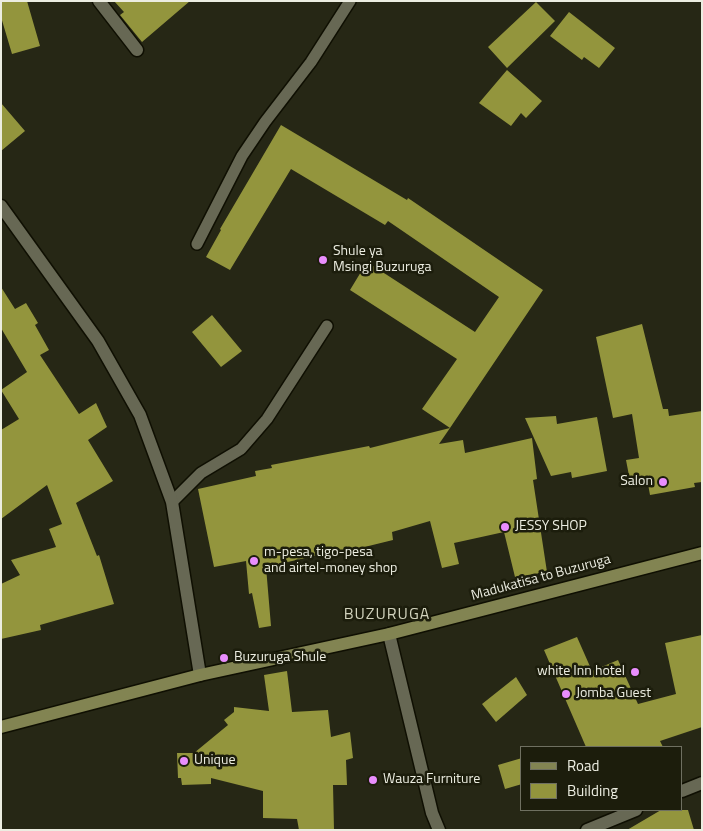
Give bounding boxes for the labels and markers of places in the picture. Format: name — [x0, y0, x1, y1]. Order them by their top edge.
place label: Shule ya Msingi Buzuruga — [333, 244, 432, 276]
marker: Shule ya Msingi Buzuruga — [317, 254, 329, 266]
place label: Salon — [620, 474, 653, 490]
marker: Salon — [657, 476, 669, 488]
place label: JESSY SHOP — [515, 519, 587, 535]
marker: JESSY SHOP — [499, 521, 511, 533]
place label: m-pesa, tigo-pesa and airtel-money shop — [264, 545, 397, 578]
marker: m-pesa, tigo-pesa and airtel-money shop — [248, 555, 260, 567]
place label: Buzuruga Shule — [234, 650, 326, 666]
marker: Buzuruga Shule — [218, 652, 230, 664]
place label: white Inn hotel — [537, 664, 625, 680]
marker: white Inn hotel — [629, 666, 641, 678]
place label: Jomba Guest — [576, 686, 651, 702]
marker: Jomba Guest — [560, 688, 572, 700]
place label: Unique — [194, 753, 235, 769]
marker: Unique — [178, 755, 190, 767]
place label: Wauza Furniture — [383, 772, 480, 788]
marker: Wauza Furniture — [367, 774, 379, 786]

